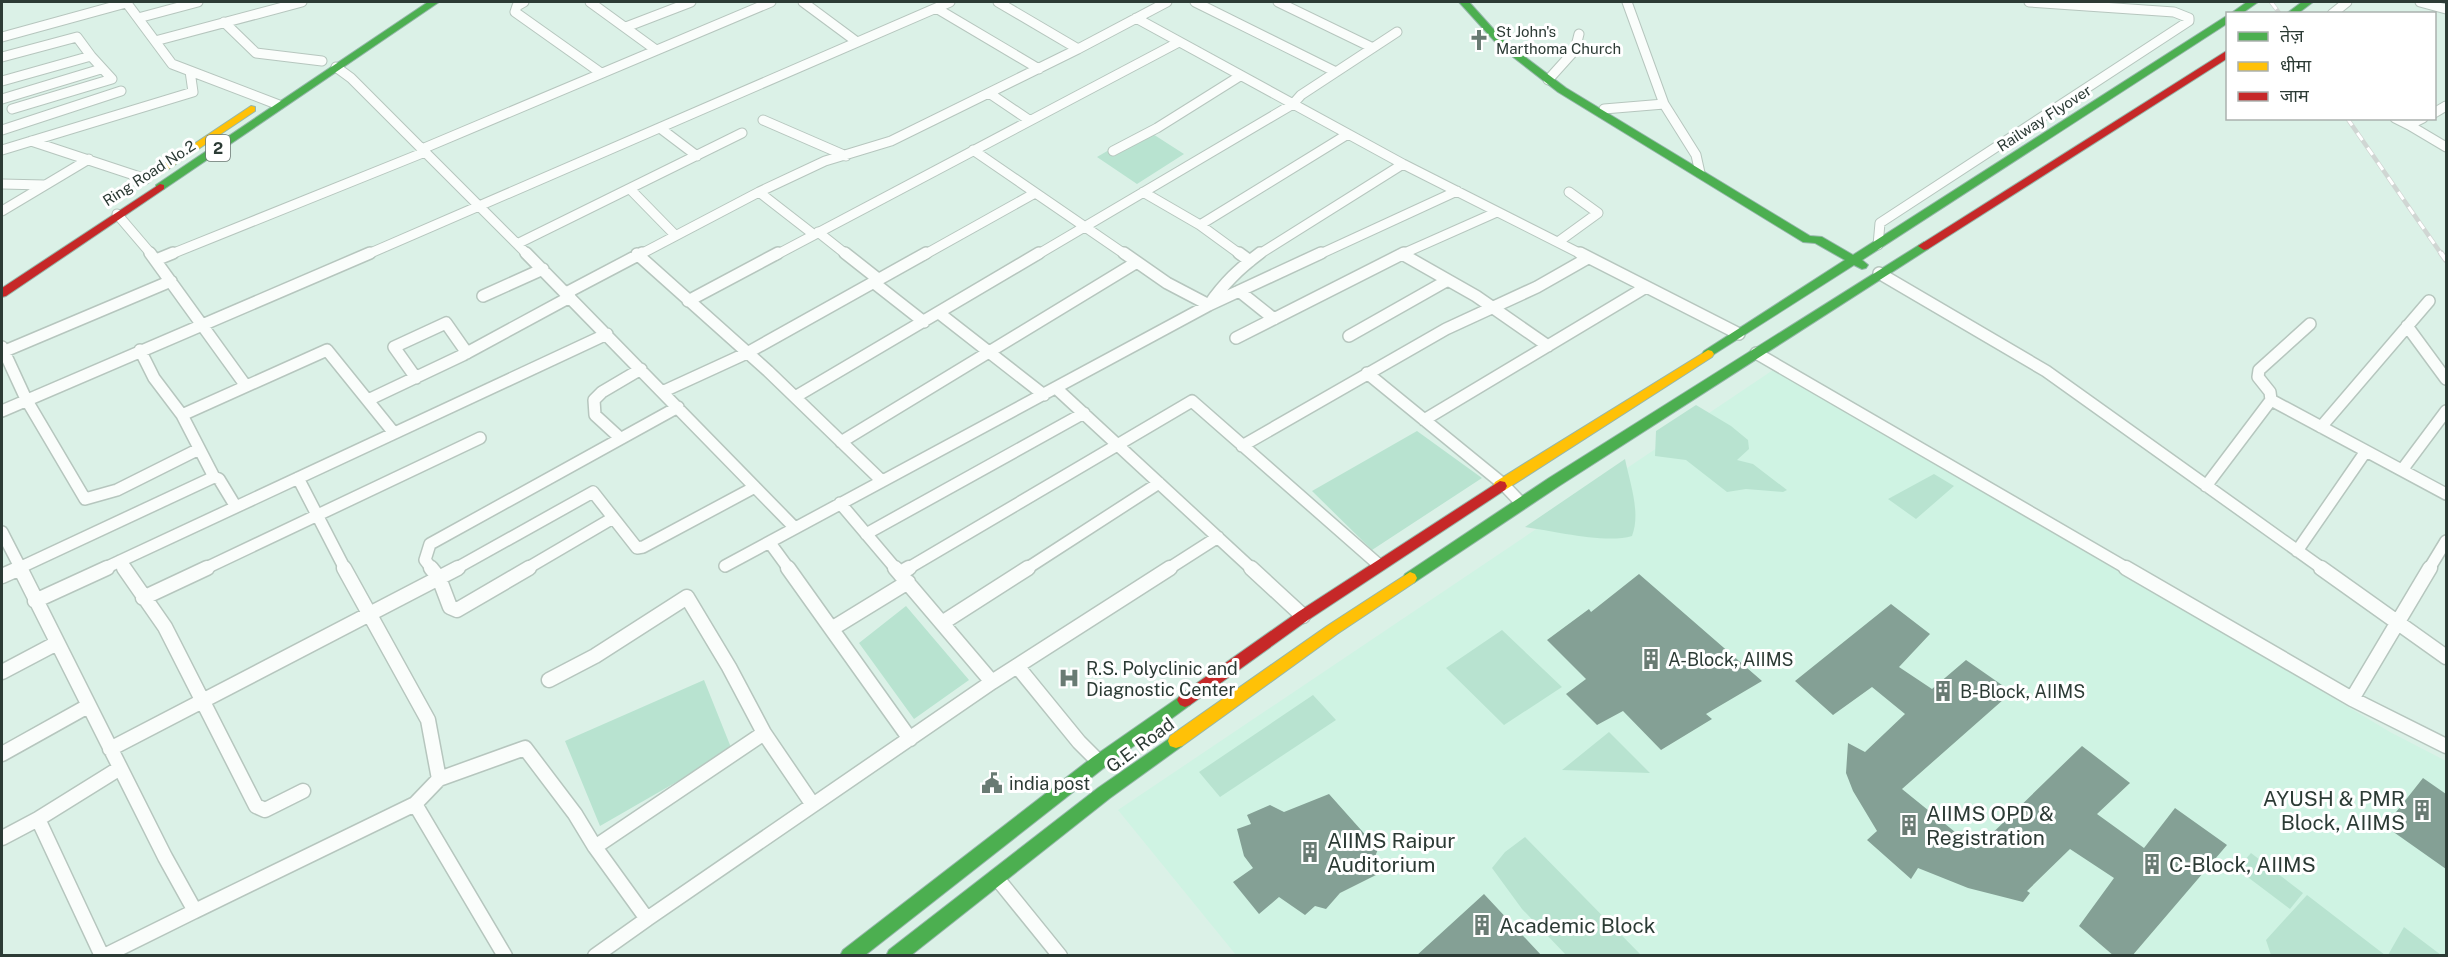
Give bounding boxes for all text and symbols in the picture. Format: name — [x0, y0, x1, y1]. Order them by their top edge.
legend — [2226, 12, 2436, 120]
place label: St John's Marthoma Church — [1496, 23, 1621, 57]
text: तेज़ — [2280, 25, 2304, 46]
church icon: St John's Marthoma Church — [1467, 28, 1491, 52]
text: धीमा — [2280, 55, 2311, 76]
street label: Railway Flyover — [1994, 81, 2094, 155]
text: जाम — [2280, 85, 2310, 106]
road number: 2 — [206, 135, 230, 161]
street label: Ring Road No.2 — [100, 137, 199, 209]
building icon: A-Block, AIIMS — [1639, 647, 1663, 671]
place label: A-Block, AIIMS — [1668, 649, 1794, 670]
place label: R.S. Polyclinic and Diagnostic Center — [1086, 658, 1238, 700]
hospital icon: R.S. Polyclinic and Diagnostic Center — [1057, 666, 1081, 690]
building icon: B-Block, AIIMS — [1931, 679, 1955, 703]
place label: B-Block, AIIMS — [1960, 681, 2085, 702]
street label: G.E. Road — [1102, 713, 1178, 777]
public building icon: india post — [980, 771, 1004, 795]
place label: india post — [1009, 773, 1090, 794]
place label: AYUSH & PMR Block, AIIMS — [2263, 786, 2405, 835]
building icon: AYUSH & PMR Block, AIIMS — [2410, 798, 2434, 822]
place label: AIIMS OPD & Registration — [1926, 801, 2054, 850]
building icon: AIIMS OPD & Registration — [1897, 813, 1921, 837]
place label: AIIMS Raipur Auditorium — [1327, 828, 1456, 877]
building icon: AIIMS Raipur Auditorium — [1298, 840, 1322, 864]
building icon: C-Block, AIIMS — [2140, 852, 2164, 876]
place label: C-Block, AIIMS — [2169, 852, 2316, 877]
building icon: Academic Block — [1470, 913, 1494, 937]
place label: Academic Block — [1499, 913, 1656, 938]

